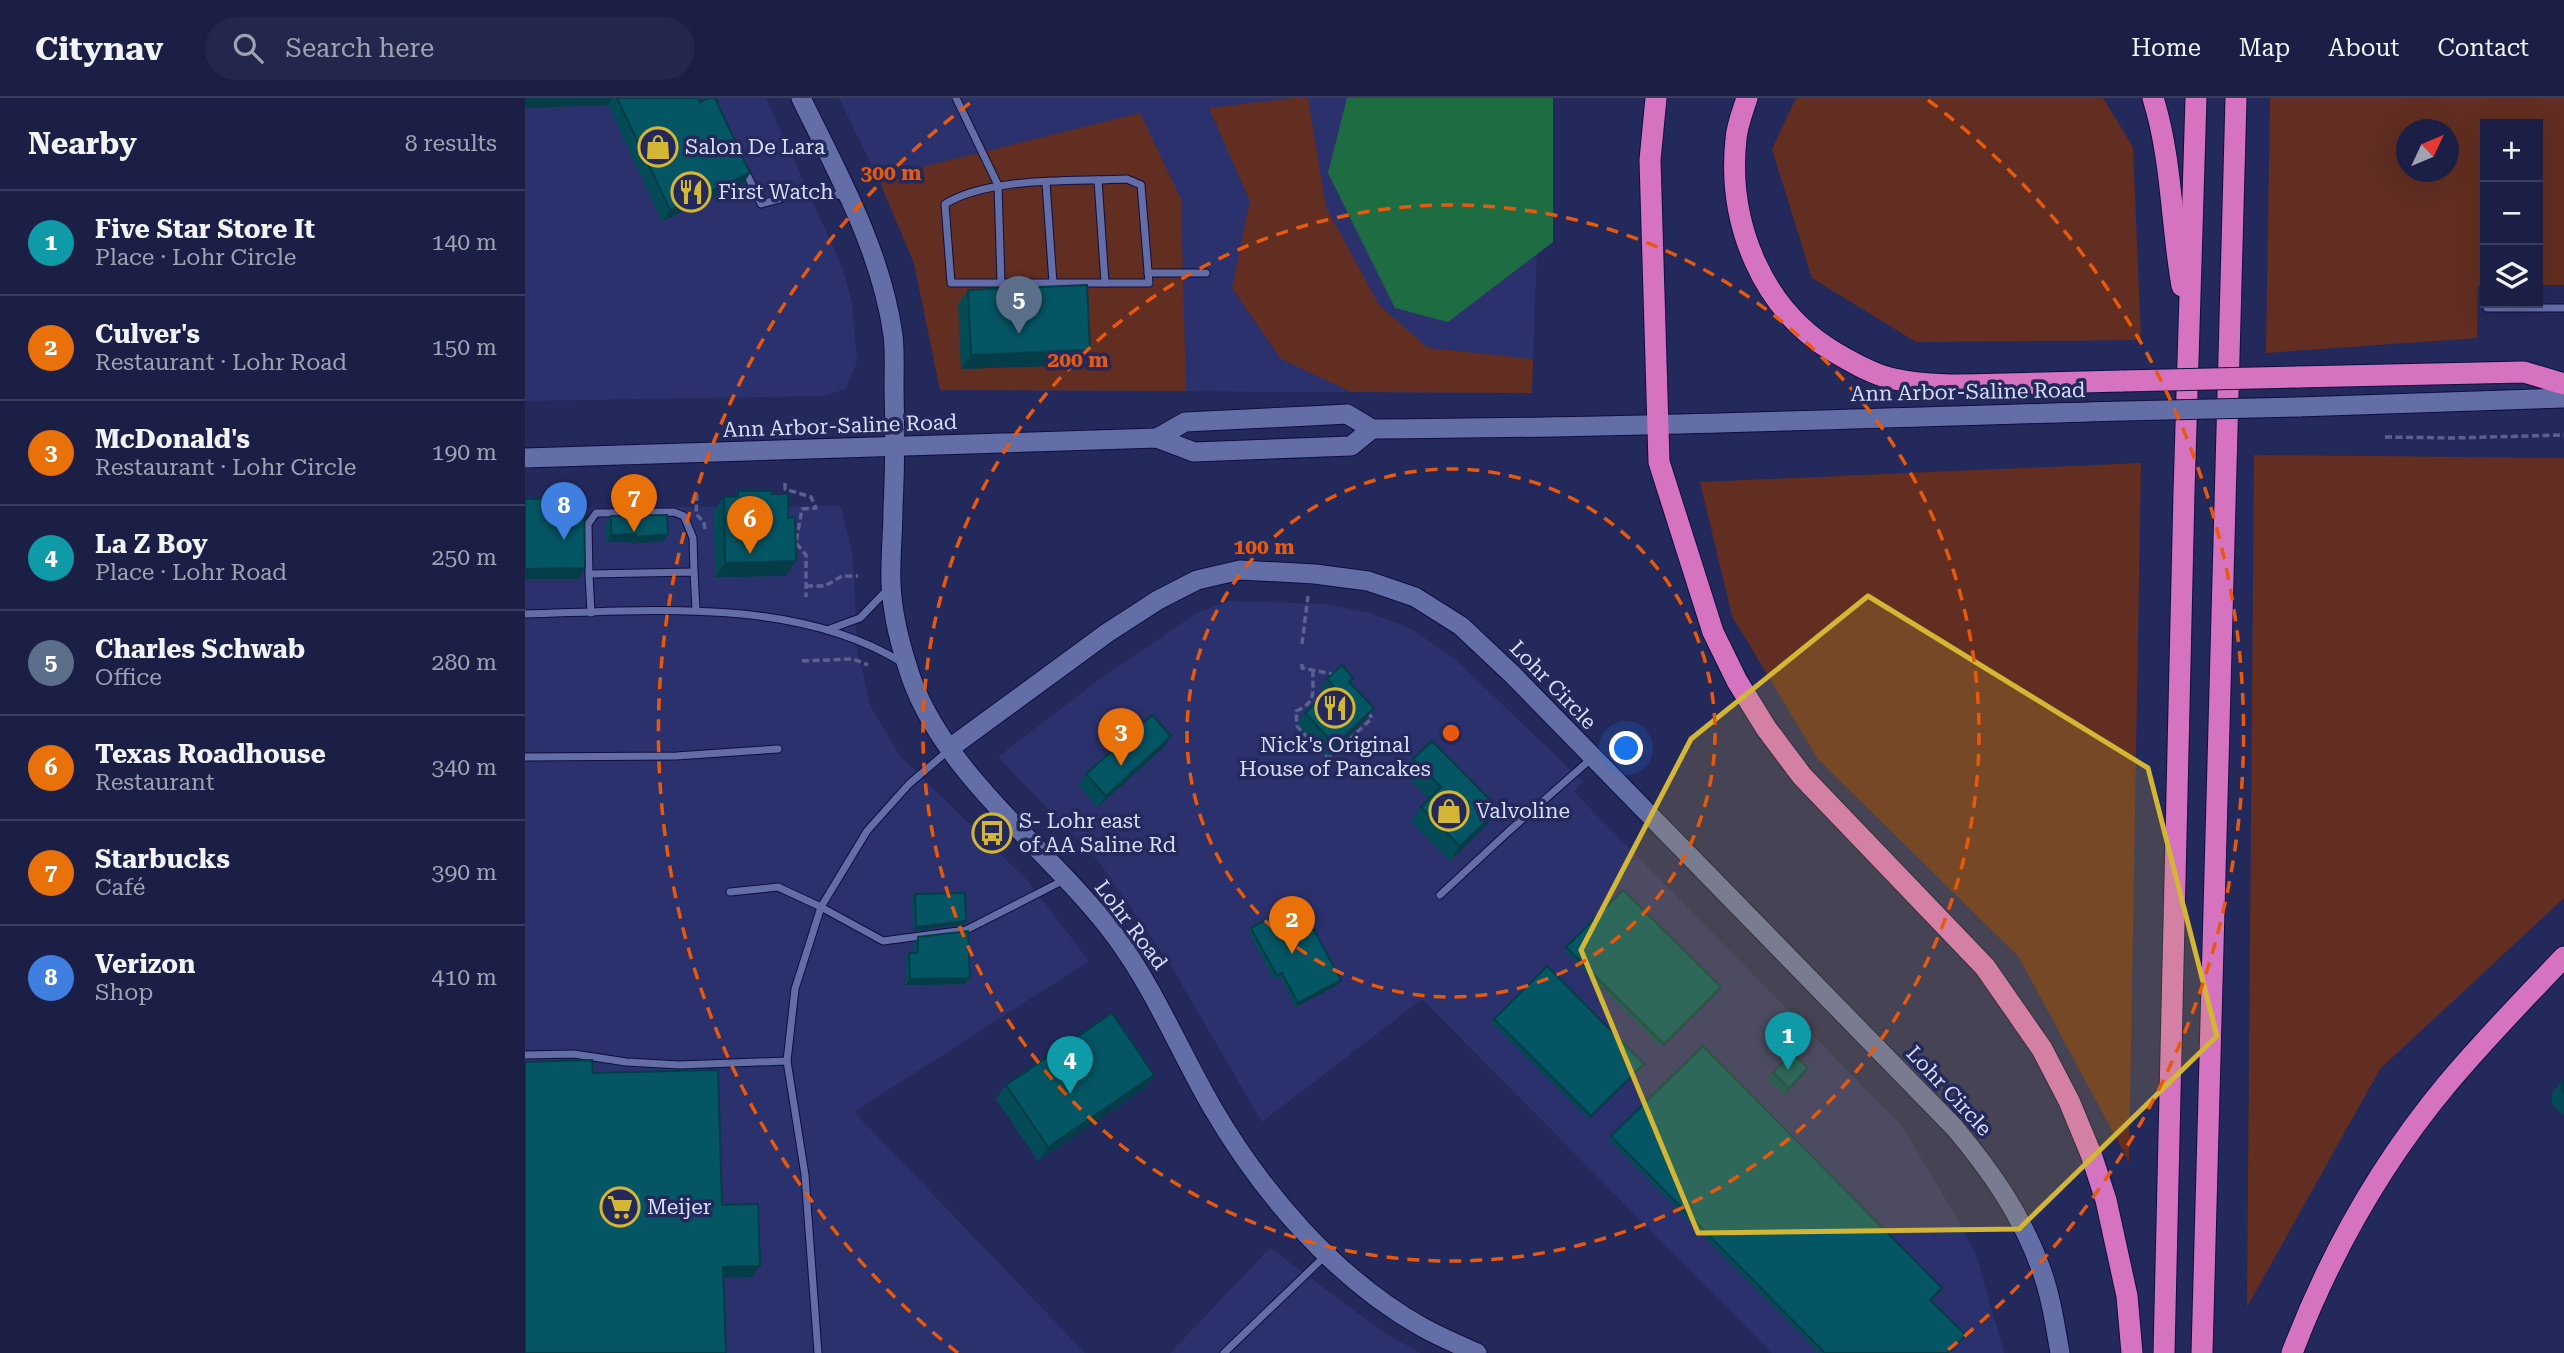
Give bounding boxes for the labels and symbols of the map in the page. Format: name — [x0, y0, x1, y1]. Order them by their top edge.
north arrow — [2396, 119, 2459, 182]
shop icon: Salon De Lara — [637, 126, 679, 168]
place label: Salon De Lara — [685, 135, 826, 159]
text: 300 m — [861, 161, 921, 185]
restaurant icon: First Watch — [670, 171, 712, 213]
place label: First Watch — [718, 180, 834, 204]
pin: 5 — [996, 276, 1042, 334]
text: 200 m — [1048, 348, 1108, 372]
street label: Ann Arbor-Saline Road — [1850, 378, 2086, 406]
street label: Ann Arbor-Saline Road — [722, 410, 958, 442]
pin: 7 — [611, 474, 657, 532]
pin: 8 — [541, 482, 587, 540]
pin: 6 — [727, 496, 773, 554]
text: 100 m — [1234, 535, 1294, 559]
street label: Lohr Circle — [1505, 636, 1601, 734]
restaurant icon: Nick's Original House of Pancakes — [1314, 687, 1356, 729]
pin: 3 — [1098, 708, 1144, 766]
centre of rings — [1439, 721, 1463, 745]
your location — [1609, 731, 1643, 765]
place label: Nick's Original House of Pancakes — [1239, 733, 1431, 781]
shop icon: Valvoline — [1428, 790, 1470, 832]
place label: Valvoline — [1476, 799, 1570, 823]
place label: S- Lohr east of AA Saline Rd — [1019, 809, 1177, 857]
bus stop icon: S- Lohr east of AA Saline Rd — [971, 812, 1013, 854]
street label: Lohr Road — [1090, 876, 1173, 975]
pin: 2 — [1269, 896, 1315, 954]
pin: 1 — [1765, 1012, 1811, 1070]
pin: 4 — [1047, 1036, 1093, 1094]
street label: Lohr Circle — [1901, 1041, 1997, 1141]
supermarket icon: Meijer — [599, 1186, 641, 1228]
place label: Meijer — [647, 1195, 712, 1219]

